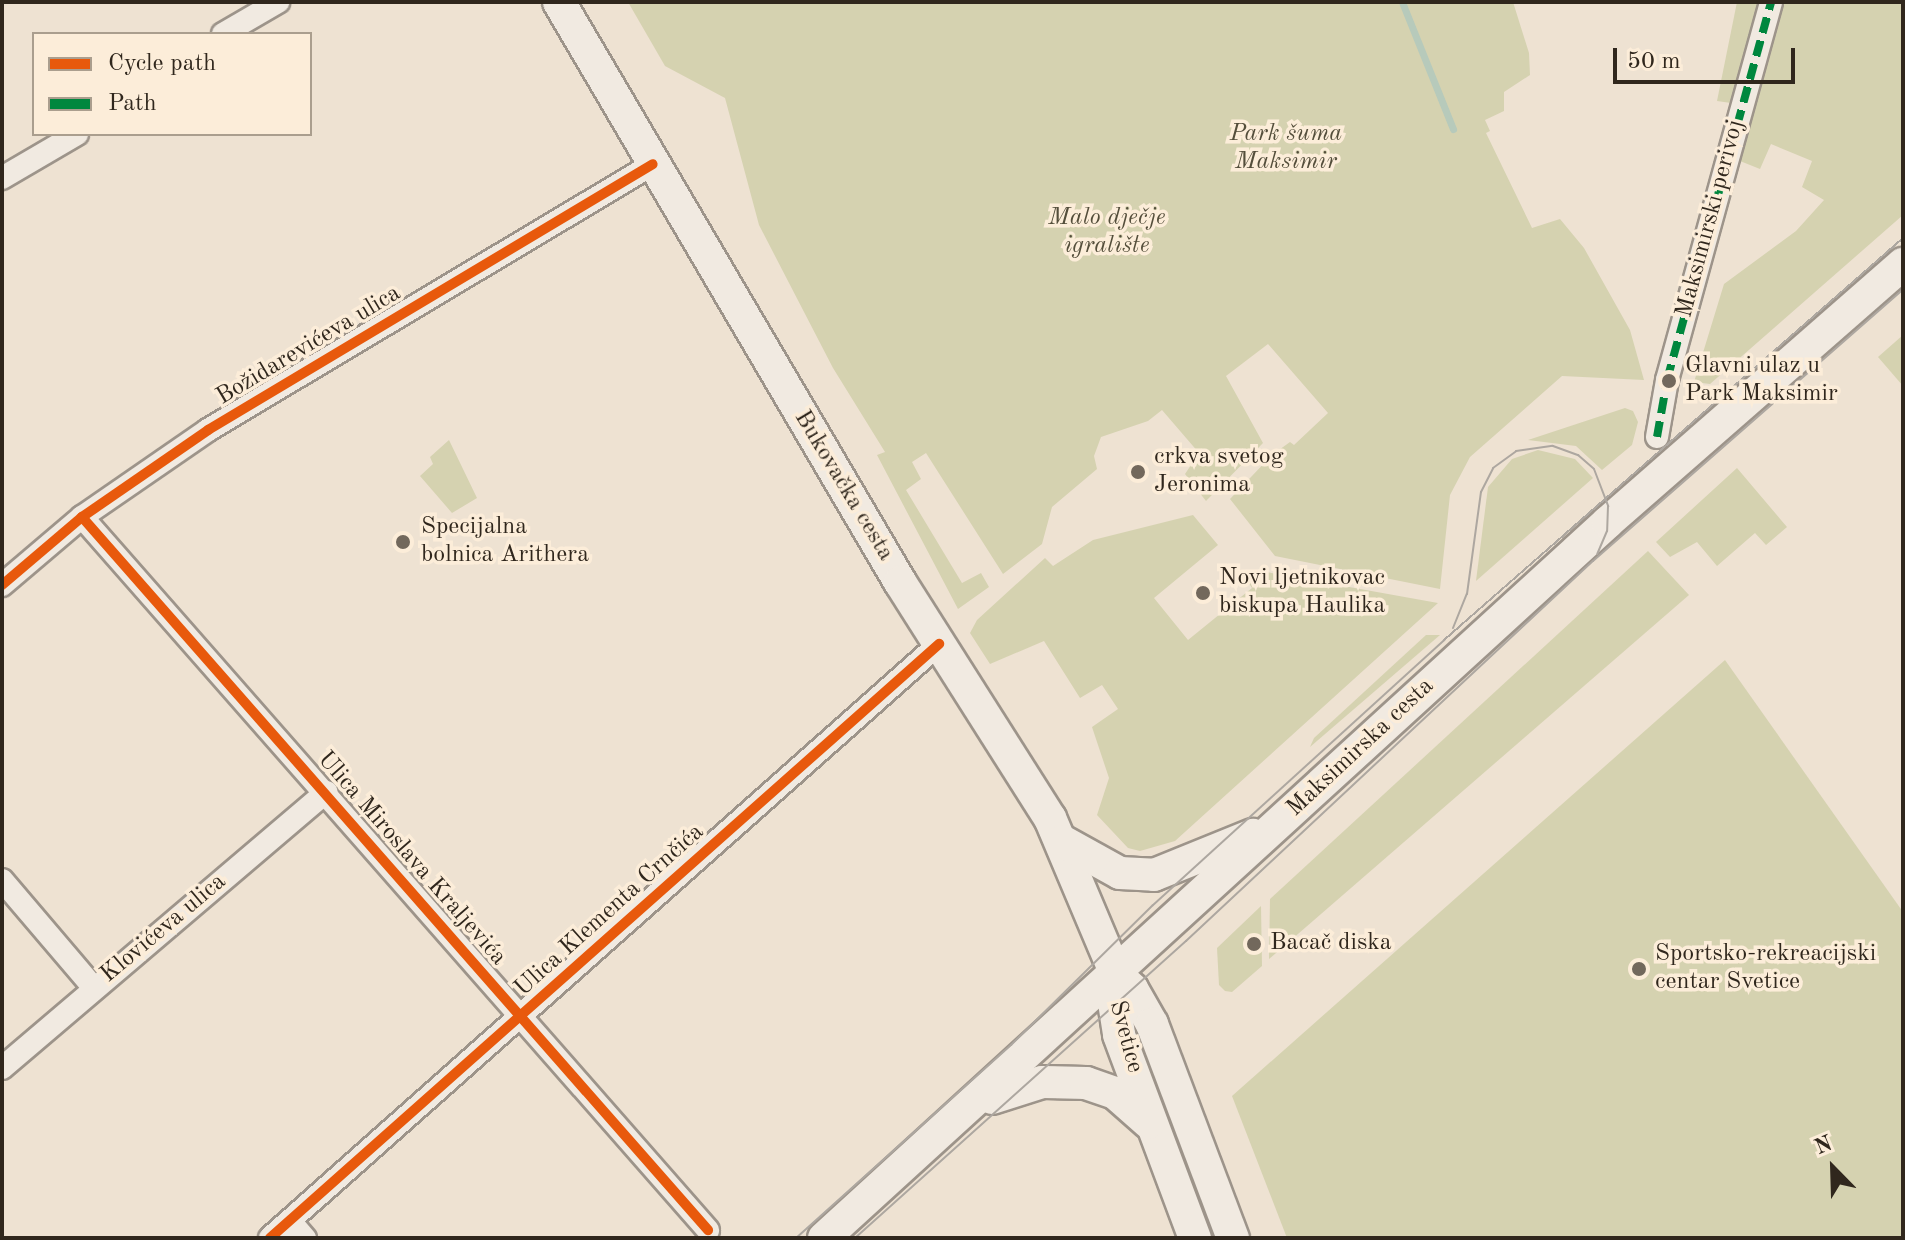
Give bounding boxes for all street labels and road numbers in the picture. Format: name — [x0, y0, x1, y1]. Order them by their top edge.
street label: Maksimirski perivoj — [1671, 117, 1751, 321]
street label: Božidarevićeva ulica — [212, 280, 406, 412]
street label: Bukovačka cesta — [787, 406, 899, 566]
street label: Maksimirska cesta — [1282, 673, 1440, 823]
street label: Ulica Miroslava Kraljevića — [310, 746, 512, 972]
street label: Ulica Klementa Crnčića — [509, 818, 711, 1004]
street label: Klovićeva ulica — [95, 868, 233, 990]
street label: Svetice — [1102, 998, 1148, 1076]

